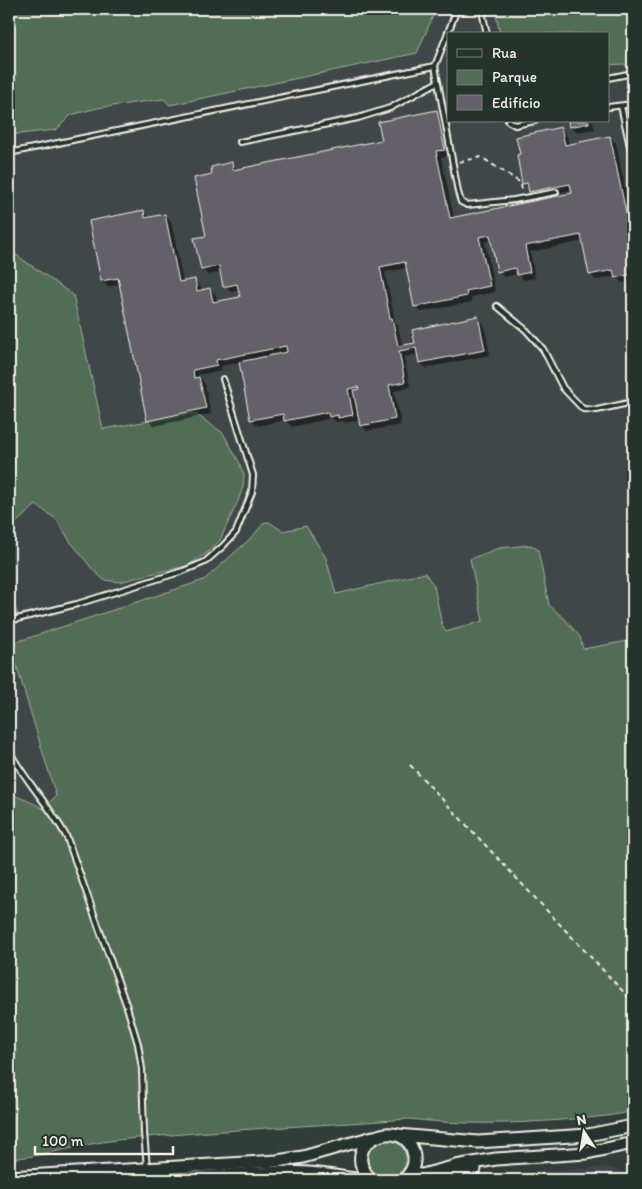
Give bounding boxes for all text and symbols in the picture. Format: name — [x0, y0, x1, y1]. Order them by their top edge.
legend — [447, 32, 610, 122]
text: Rua — [492, 44, 517, 62]
text: Parque — [492, 68, 537, 86]
text: Edifício — [492, 94, 540, 112]
north arrow — [560, 1106, 610, 1156]
text: N — [575, 1110, 588, 1129]
scale bar — [35, 1124, 172, 1156]
text: 100 m — [42, 1132, 84, 1150]

